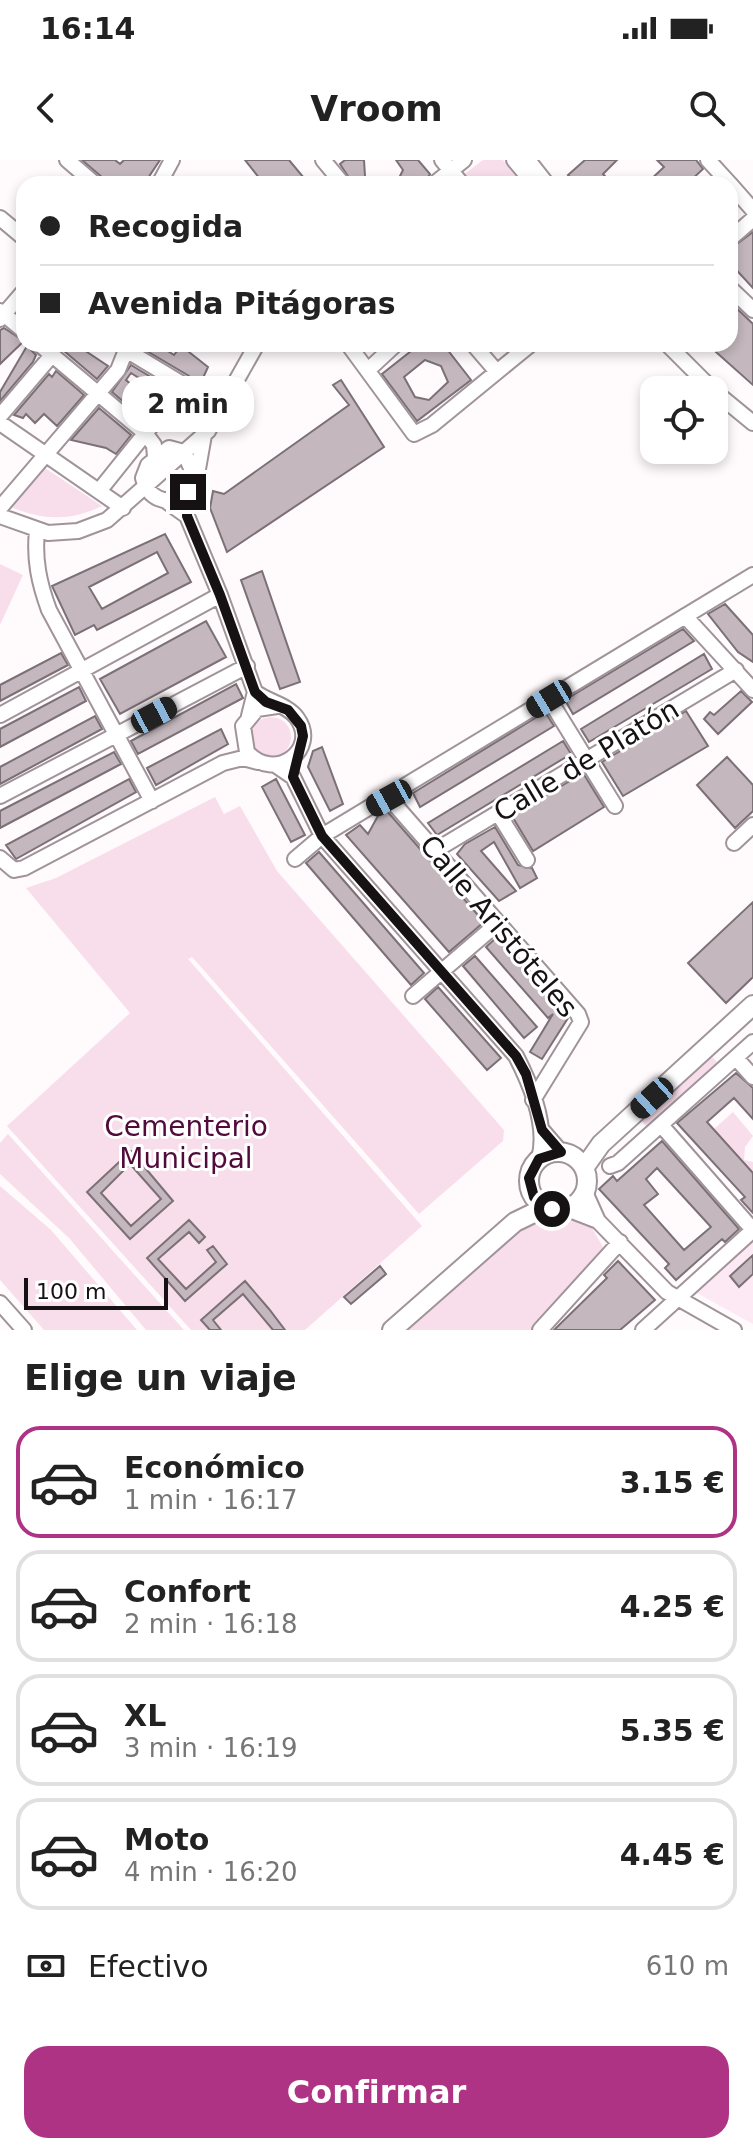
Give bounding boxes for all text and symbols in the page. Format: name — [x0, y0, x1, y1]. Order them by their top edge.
text: 16:14 — [40, 11, 136, 46]
icon: back — [24, 86, 68, 130]
icon: search — [685, 86, 729, 130]
text: Vroom — [310, 88, 443, 129]
text: Recogida — [88, 209, 243, 244]
text: Avenida Pitágoras — [88, 286, 396, 321]
callout: 2 min — [122, 376, 254, 432]
map controls — [640, 376, 728, 464]
button: locate — [640, 376, 728, 464]
text: 2 min — [147, 389, 229, 419]
route end — [170, 474, 206, 510]
car — [522, 676, 576, 722]
street label: Calle de Platón — [488, 692, 685, 829]
car — [127, 693, 181, 737]
car — [362, 776, 416, 820]
street label: Calle Aristóteles — [413, 829, 584, 1024]
car — [626, 1073, 678, 1123]
park label: Cementerio Municipal — [104, 1110, 268, 1175]
route start — [534, 1191, 570, 1227]
scale bar — [24, 1274, 168, 1310]
text: 100 m — [36, 1279, 106, 1304]
text: Elige un viaje — [24, 1357, 297, 1398]
icon: car — [28, 1446, 100, 1518]
text: Económico — [124, 1450, 305, 1485]
text: 3.15 € — [620, 1465, 725, 1500]
text: 1 min · 16:17 — [124, 1485, 298, 1515]
icon: car — [28, 1570, 100, 1642]
text: Confort — [124, 1574, 251, 1609]
text: 4.25 € — [620, 1589, 725, 1624]
text: 2 min · 16:18 — [124, 1609, 298, 1639]
icon: car — [28, 1694, 100, 1766]
text: XL — [124, 1698, 166, 1733]
text: 5.35 € — [620, 1713, 725, 1748]
text: 3 min · 16:19 — [124, 1733, 298, 1763]
icon: car — [28, 1818, 100, 1890]
text: Moto — [124, 1822, 209, 1857]
text: 4.45 € — [620, 1837, 725, 1872]
text: 4 min · 16:20 — [124, 1857, 298, 1887]
icon: cash — [24, 1944, 68, 1988]
text: Efectivo — [88, 1949, 209, 1984]
text: 610 m — [646, 1951, 729, 1981]
button: Confirmar — [24, 2046, 729, 2138]

